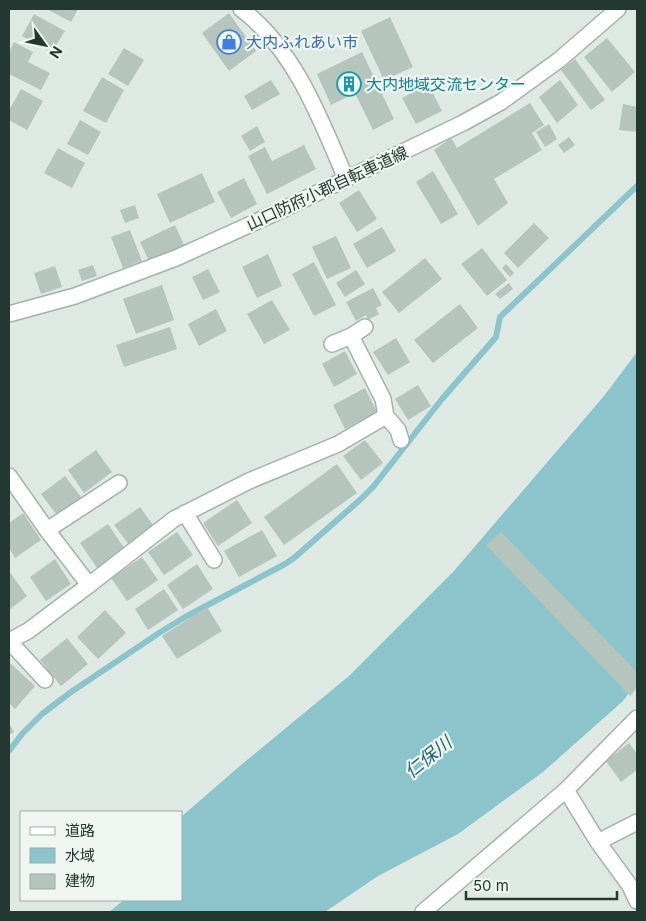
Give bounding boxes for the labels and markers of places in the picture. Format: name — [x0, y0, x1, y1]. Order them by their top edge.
shop icon: 大内ふれあい市 — [216, 29, 242, 55]
place label: 大内ふれあい市 — [246, 32, 358, 52]
building icon: 大内地域交流センター — [336, 71, 362, 97]
place label: 大内地域交流センター — [366, 74, 526, 94]

